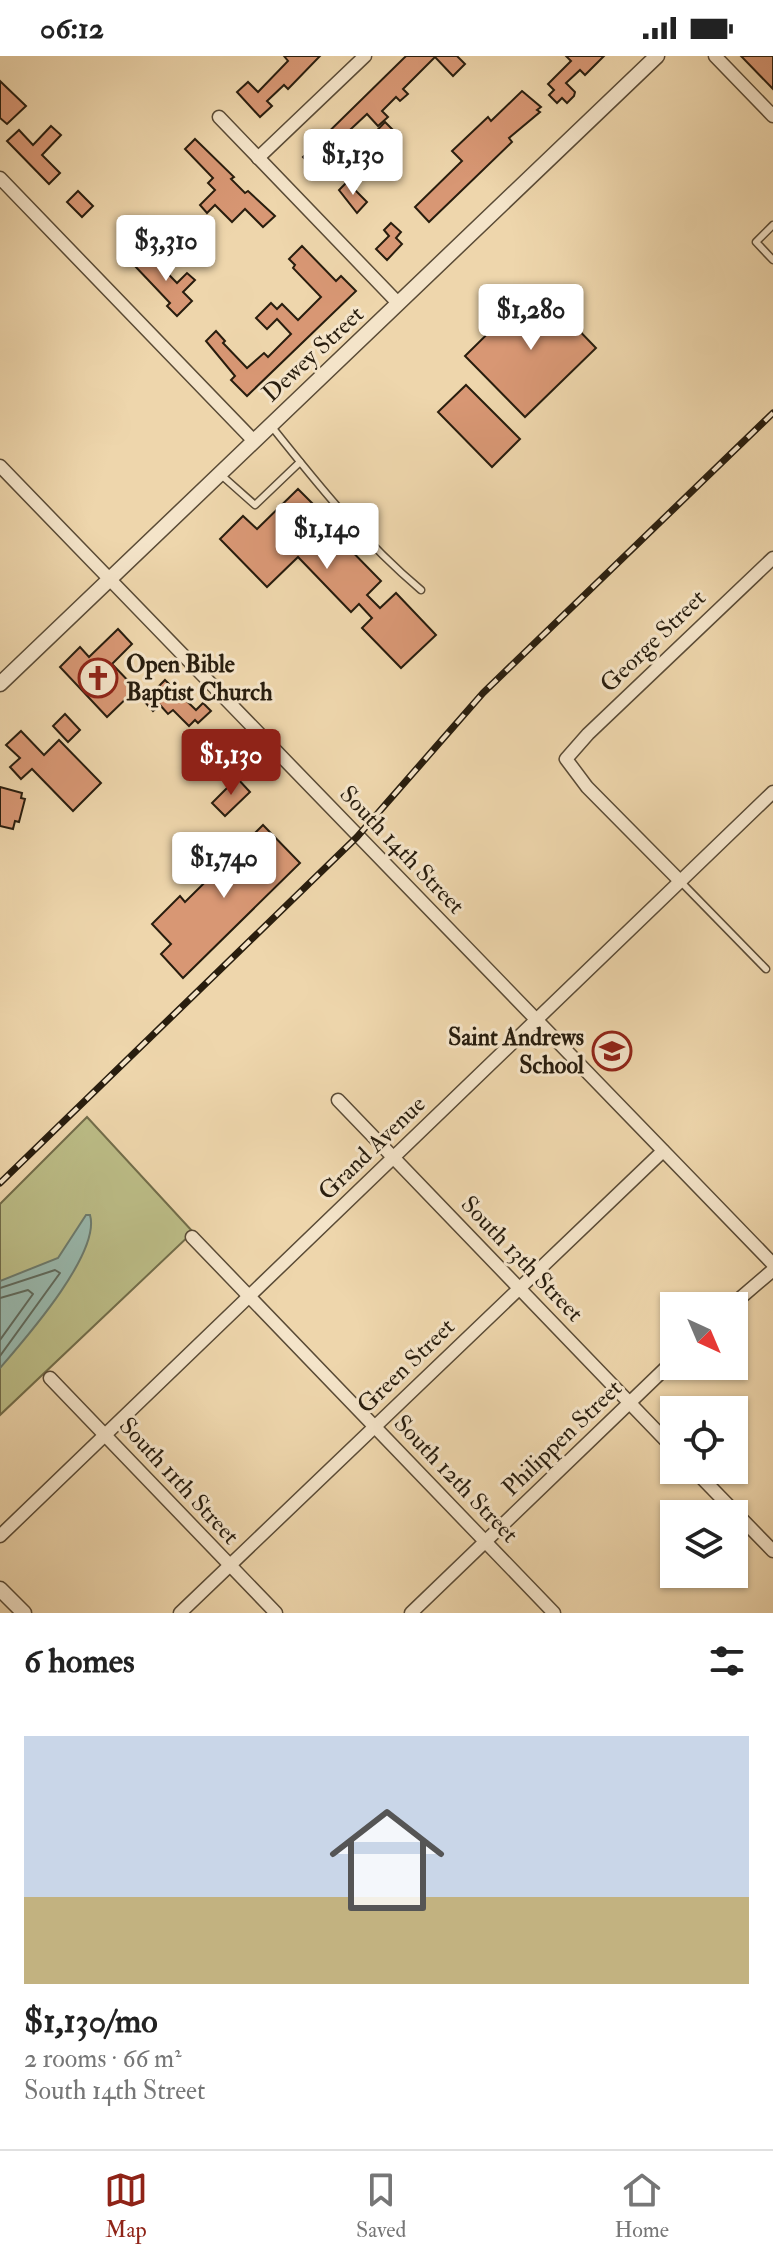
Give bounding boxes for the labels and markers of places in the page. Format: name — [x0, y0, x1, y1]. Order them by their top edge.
pin: $1,130 — [288, 129, 418, 197]
pin: $3,310 — [101, 215, 231, 283]
pin: $1,280 — [466, 284, 596, 352]
pin: $1,140 — [262, 503, 392, 571]
place label: Open Bible Baptist Church — [126, 649, 273, 708]
church icon: Open Bible Baptist Church — [77, 657, 119, 699]
pin: $1,130 — [166, 729, 296, 797]
pin: $1,740 — [159, 832, 289, 900]
place label: Saint Andrews School — [448, 1022, 585, 1081]
school or university icon: Saint Andrews School — [591, 1030, 633, 1072]

